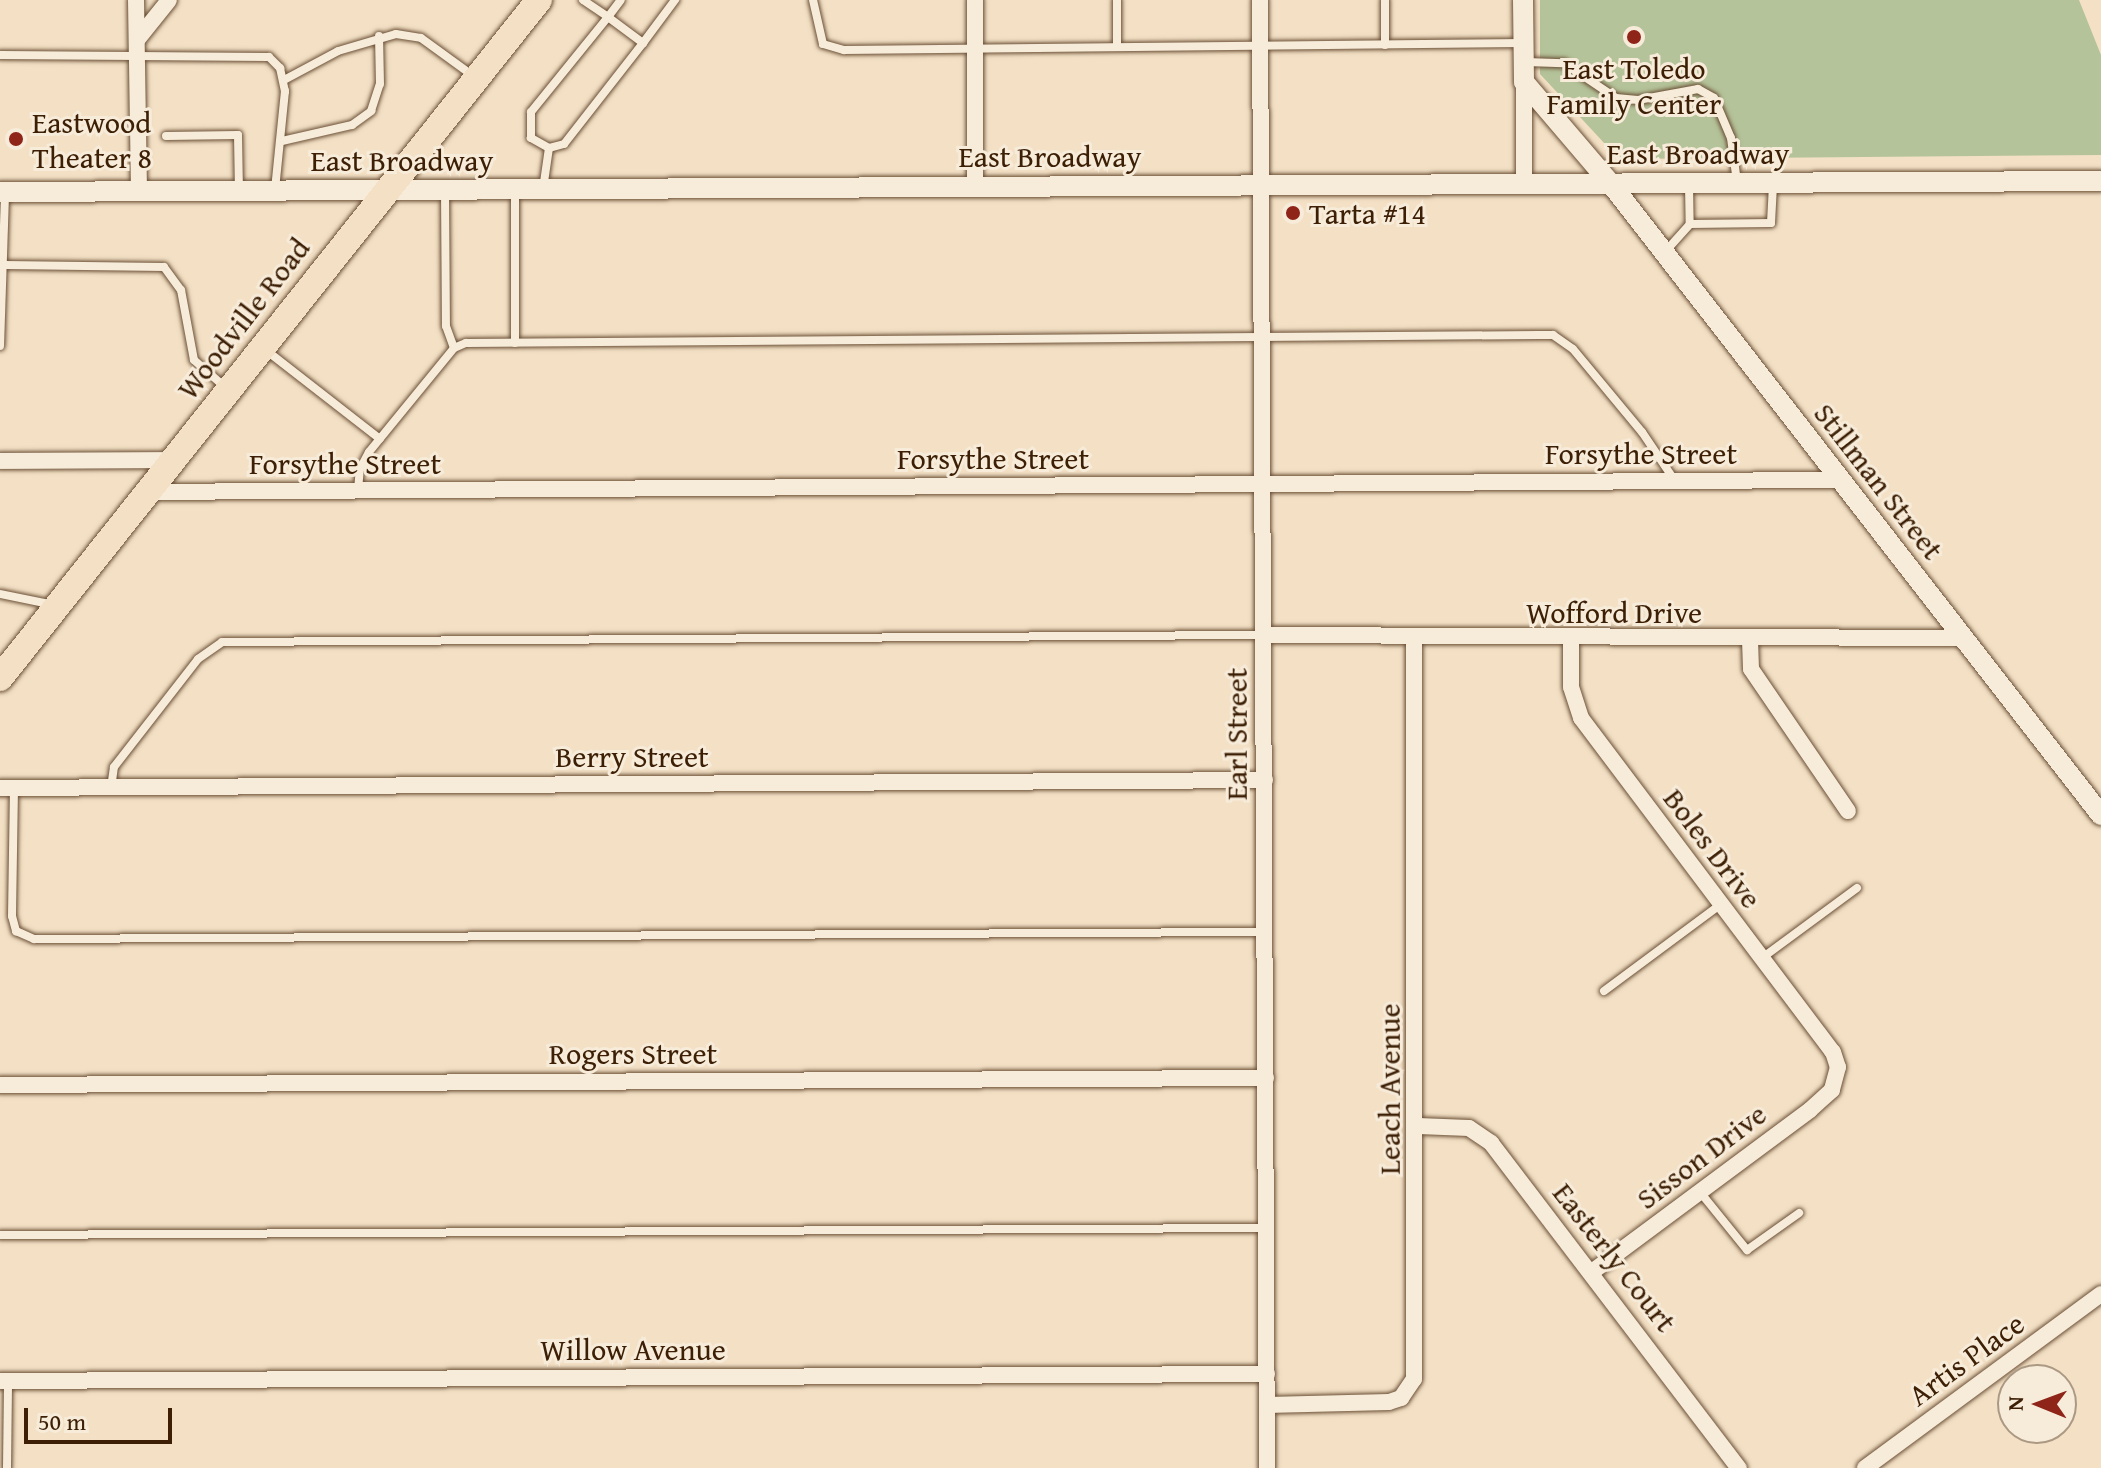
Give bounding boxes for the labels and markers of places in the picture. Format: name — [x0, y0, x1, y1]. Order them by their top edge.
marker: East Toledo Family Center — [1625, 28, 1643, 46]
place label: East Toledo Family Center — [1547, 50, 1721, 120]
place label: Eastwood Theater 8 — [32, 104, 152, 174]
marker: Eastwood Theater 8 — [7, 130, 25, 148]
place label: Tarta #14 — [1309, 195, 1426, 231]
marker: Tarta #14 — [1284, 204, 1302, 222]

